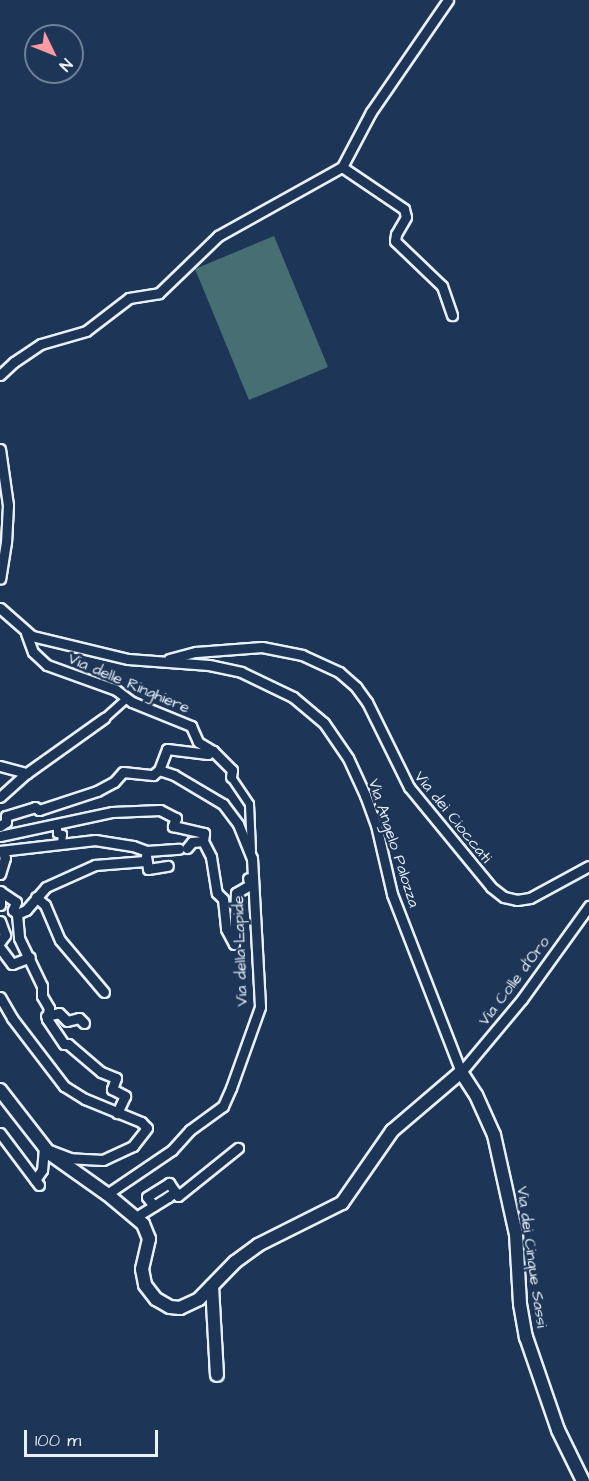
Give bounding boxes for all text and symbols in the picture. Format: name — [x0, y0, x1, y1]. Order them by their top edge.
north arrow — [24, 24, 84, 84]
text: N — [54, 54, 77, 76]
street label: Via delle Ringhiere — [65, 649, 193, 717]
street label: Via dei Cioccati — [410, 767, 496, 867]
street label: Via Angelo Palozza — [364, 776, 424, 910]
street label: Via della Lapide — [228, 895, 252, 1007]
street label: Via Colle d'Oro — [474, 933, 554, 1029]
street label: Via dei Cinque Sassi — [513, 1185, 551, 1329]
scale bar — [27, 1418, 160, 1456]
text: 100 m — [35, 1428, 81, 1453]

